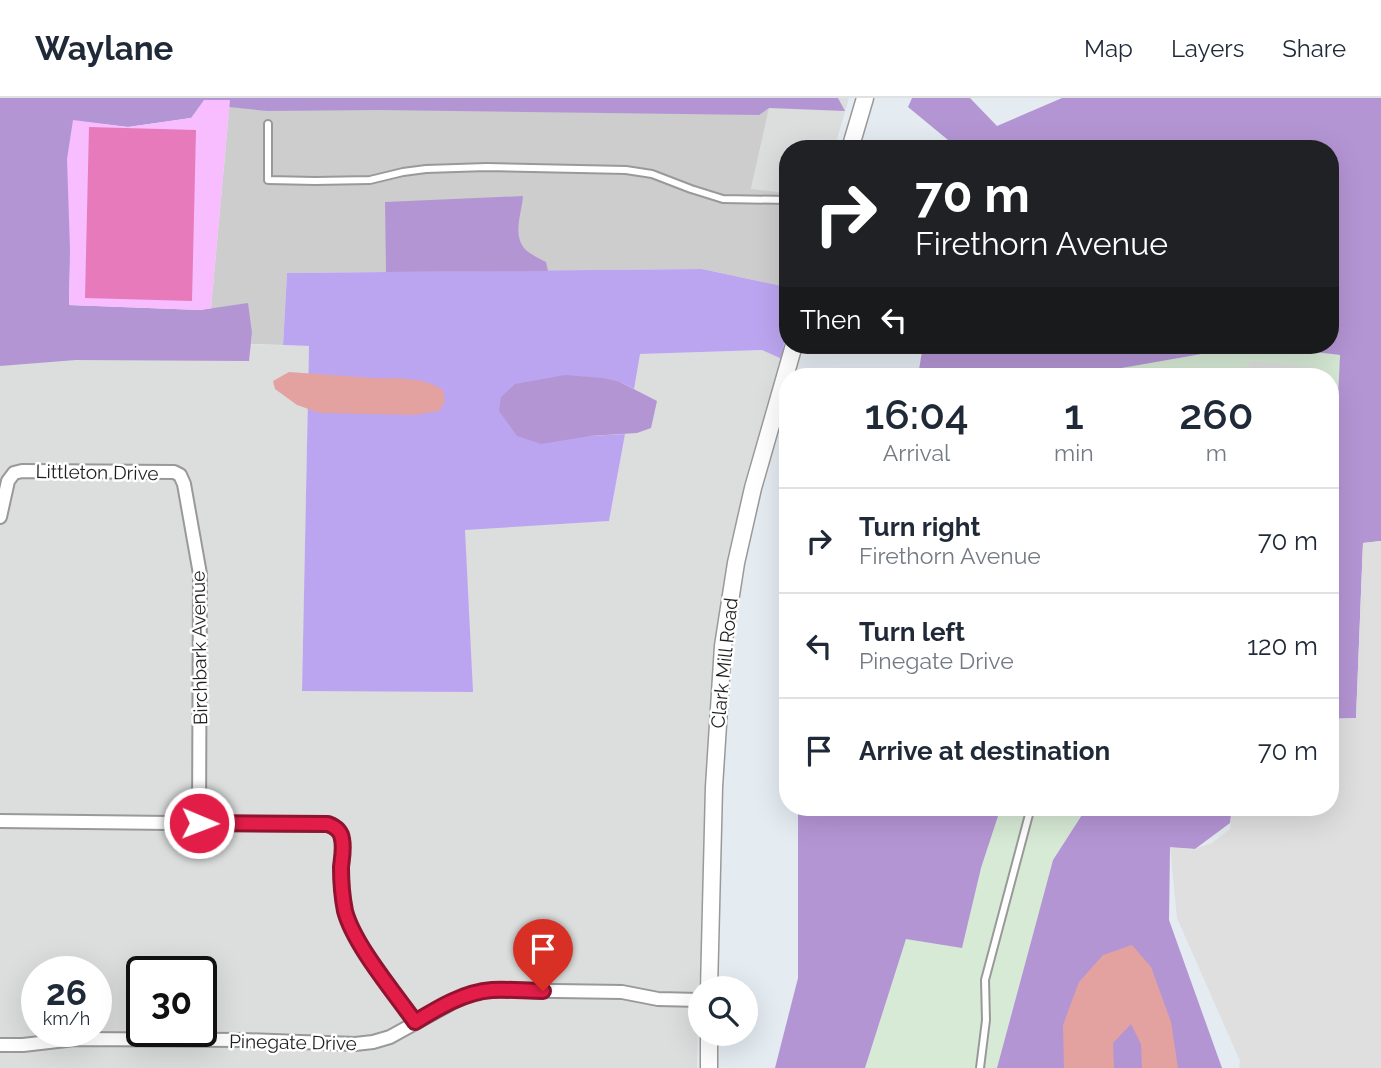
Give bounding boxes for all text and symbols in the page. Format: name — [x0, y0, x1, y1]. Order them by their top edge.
text: Waylane — [35, 29, 173, 68]
text: Map — [1084, 34, 1133, 63]
text: Layers — [1171, 34, 1244, 63]
text: Share — [1282, 34, 1346, 63]
text: 70 m — [915, 166, 1030, 223]
icon: right — [800, 168, 891, 259]
text: Firethorn Avenue — [915, 225, 1168, 262]
icon: left — [875, 301, 913, 339]
text: Then — [800, 305, 861, 335]
text: 16:04 — [864, 390, 969, 439]
text: 1 — [1064, 390, 1084, 439]
text: 260 — [1179, 390, 1253, 439]
text: Arrival — [883, 439, 950, 466]
text: min — [1054, 439, 1094, 466]
text: m — [1206, 439, 1227, 466]
street label: Littleton Drive — [35, 460, 159, 484]
text: Turn right — [859, 512, 980, 542]
icon: right — [800, 522, 838, 560]
text: 70 m — [1258, 526, 1318, 556]
text: Firethorn Avenue — [859, 542, 1041, 569]
street label: Birchbark Avenue — [187, 571, 211, 725]
street label: Clark Mill Road — [706, 597, 742, 729]
text: Turn left — [859, 617, 965, 647]
icon: left — [800, 627, 838, 665]
text: 120 m — [1247, 631, 1318, 661]
text: Pinegate Drive — [859, 647, 1014, 674]
icon: arrive — [800, 732, 838, 770]
text: Arrive at destination — [859, 736, 1110, 766]
text: 70 m — [1258, 736, 1318, 766]
position arrow — [162, 786, 236, 860]
pin — [513, 919, 573, 991]
icon: arrive — [524, 930, 562, 968]
speed limit sign: 30 — [126, 956, 217, 1047]
text: 26 — [46, 972, 87, 1013]
map controls — [688, 976, 758, 1046]
button: search — [688, 976, 758, 1046]
text: km/h — [43, 1008, 90, 1029]
street label: Pinegate Drive — [229, 1030, 357, 1054]

